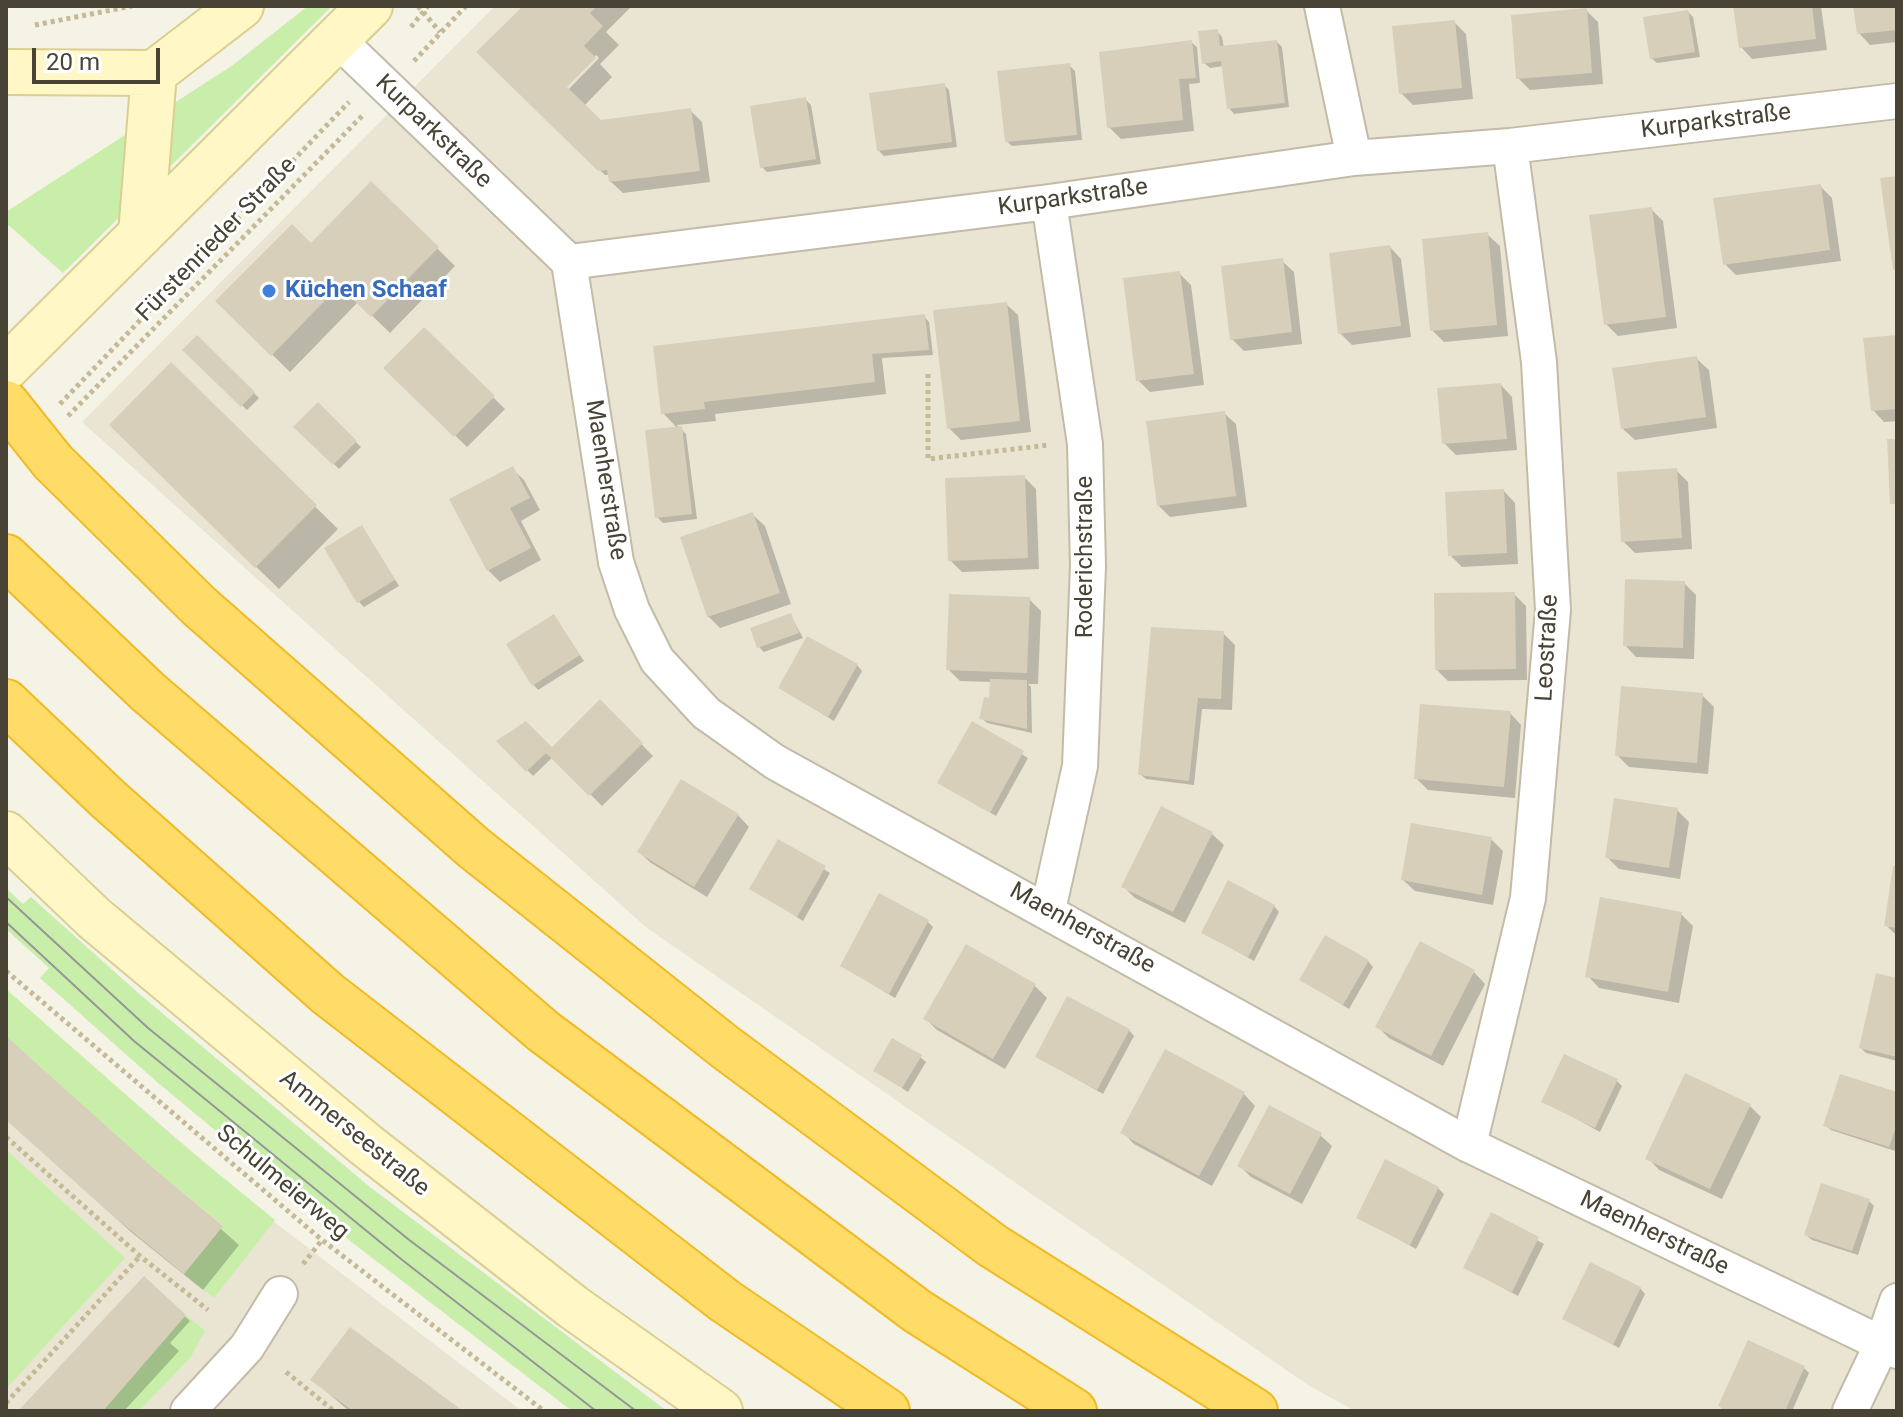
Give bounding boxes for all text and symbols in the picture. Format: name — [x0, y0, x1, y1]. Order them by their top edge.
scale bar — [36, 32, 164, 82]
text: 20 m — [46, 48, 100, 76]
street label: Kurparkstraße — [369, 69, 497, 195]
street label: Kurparkstraße — [1639, 99, 1793, 145]
street label: Fürstenrieder Straße — [131, 152, 303, 328]
street label: Kurparkstraße — [996, 173, 1150, 223]
place label: Küchen Schaaf — [285, 277, 447, 305]
marker: Küchen Schaaf — [260, 282, 278, 300]
street label: Maenherstraße — [578, 398, 632, 562]
street label: Roderichstraße — [1072, 476, 1100, 638]
street label: Leostraße — [1531, 594, 1565, 702]
street label: Maenherstraße — [1004, 877, 1160, 981]
street label: Ammerseestraße — [273, 1065, 435, 1203]
street label: Schulmeierweg — [210, 1119, 354, 1247]
street label: Maenherstraße — [1575, 1186, 1733, 1282]

